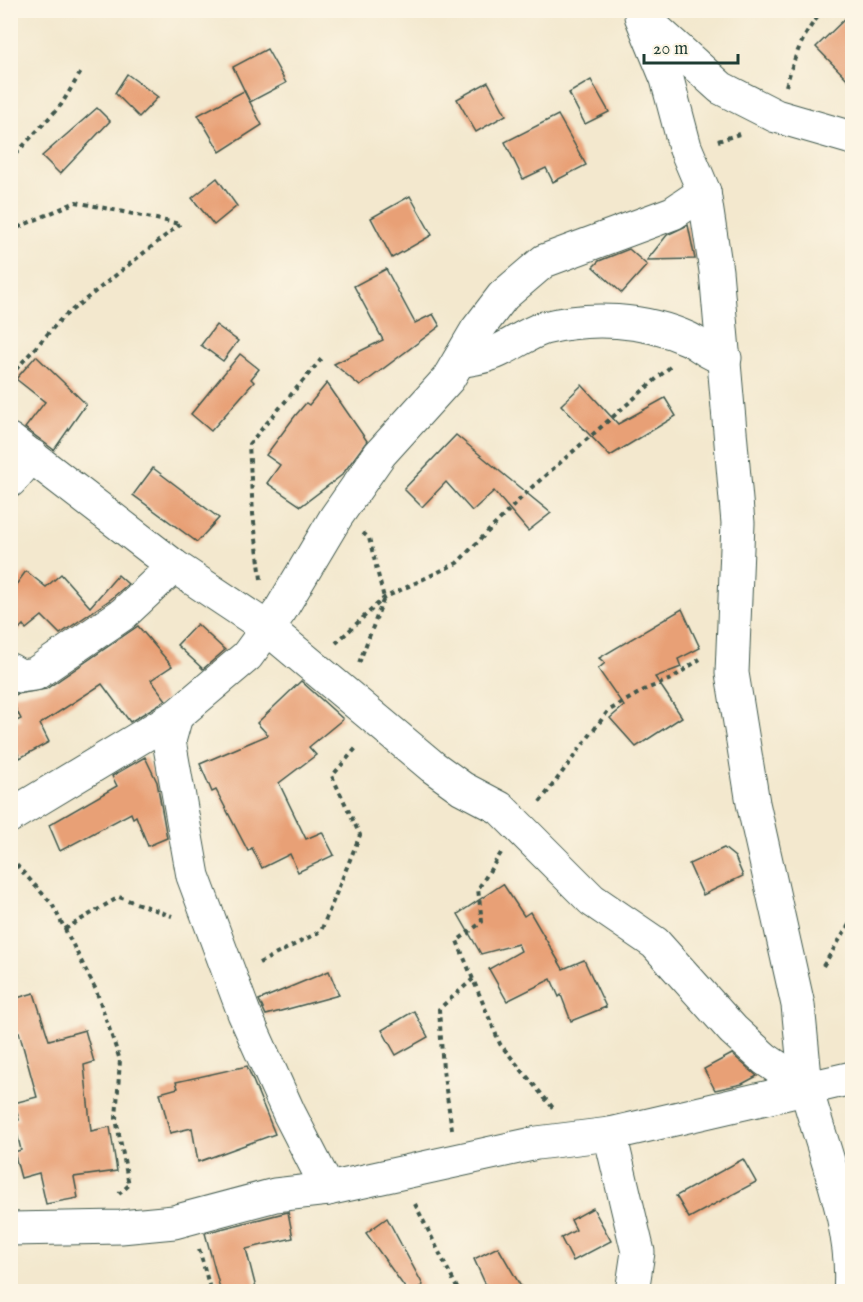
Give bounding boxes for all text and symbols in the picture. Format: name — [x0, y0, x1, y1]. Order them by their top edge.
scale bar — [644, 27, 738, 65]
text: 20 m — [653, 38, 688, 61]

